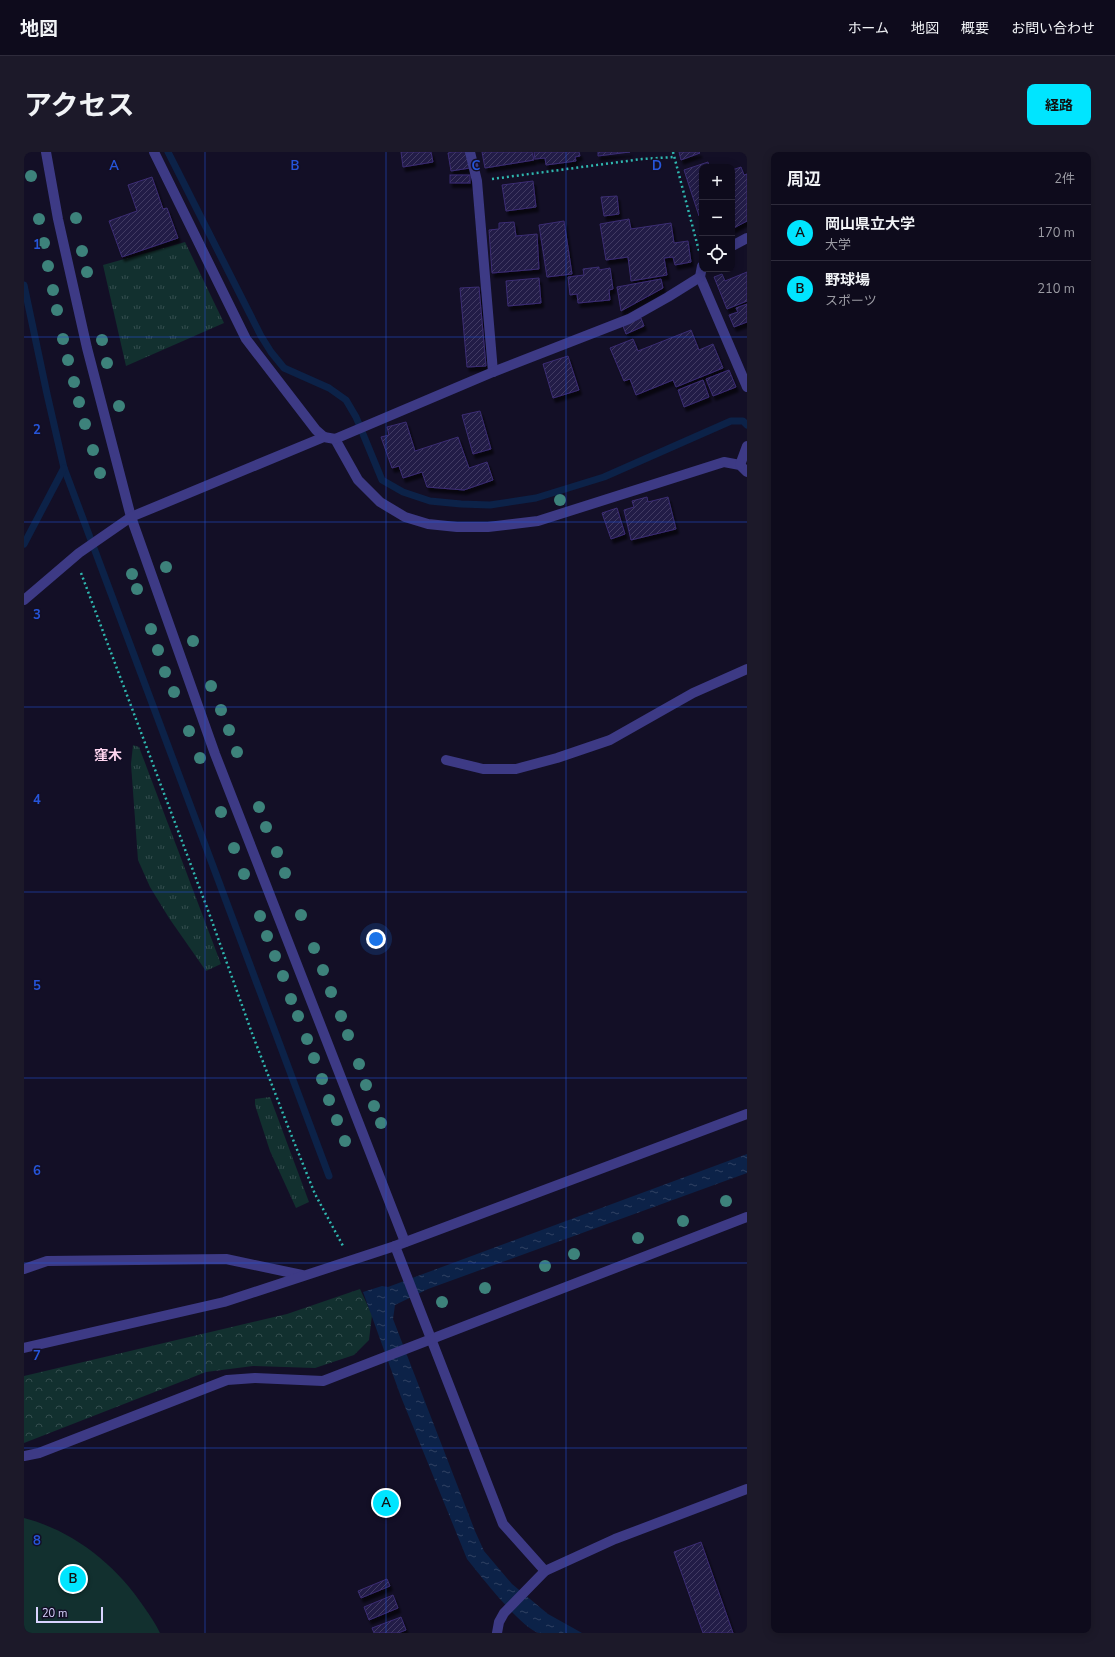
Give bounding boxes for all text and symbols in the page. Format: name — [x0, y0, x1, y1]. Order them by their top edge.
text: 地図 — [20, 16, 58, 42]
text: ホーム — [847, 19, 889, 38]
text: 地図 — [911, 19, 939, 38]
text: 概要 — [961, 19, 989, 38]
text: お問い合わせ — [1011, 19, 1095, 38]
button: 経路 — [1027, 84, 1091, 125]
text: アクセス — [24, 87, 135, 125]
text: A — [109, 157, 119, 175]
text: B — [291, 157, 300, 175]
text: C — [472, 157, 481, 175]
text: D — [652, 157, 662, 175]
map controls — [699, 164, 735, 272]
button: + — [699, 164, 735, 200]
text: 周辺 — [787, 168, 821, 191]
text: 2件 — [1054, 170, 1075, 188]
button: − — [699, 200, 735, 236]
text: 岡山県立大学 — [825, 214, 915, 234]
text: A — [795, 224, 805, 242]
text: 170 m — [1037, 224, 1075, 242]
text: 1 — [33, 236, 41, 254]
button: locate — [699, 236, 735, 272]
text: 大学 — [825, 236, 851, 254]
text: 野球場 — [825, 270, 870, 290]
text: B — [796, 280, 804, 298]
text: 210 m — [1037, 280, 1075, 298]
text: スポーツ — [825, 292, 877, 310]
text: 2 — [33, 421, 41, 439]
text: 3 — [33, 606, 41, 624]
district label: 窪木 — [94, 746, 122, 765]
text: 4 — [33, 791, 41, 809]
your location — [366, 929, 386, 949]
text: 5 — [33, 977, 41, 995]
text: 6 — [33, 1162, 41, 1180]
text: 7 — [33, 1347, 41, 1365]
pin: A — [373, 1488, 399, 1518]
text: 8 — [33, 1532, 41, 1550]
pin: B — [60, 1564, 86, 1594]
scale bar — [36, 1605, 103, 1624]
text: 20 m — [42, 1606, 67, 1621]

